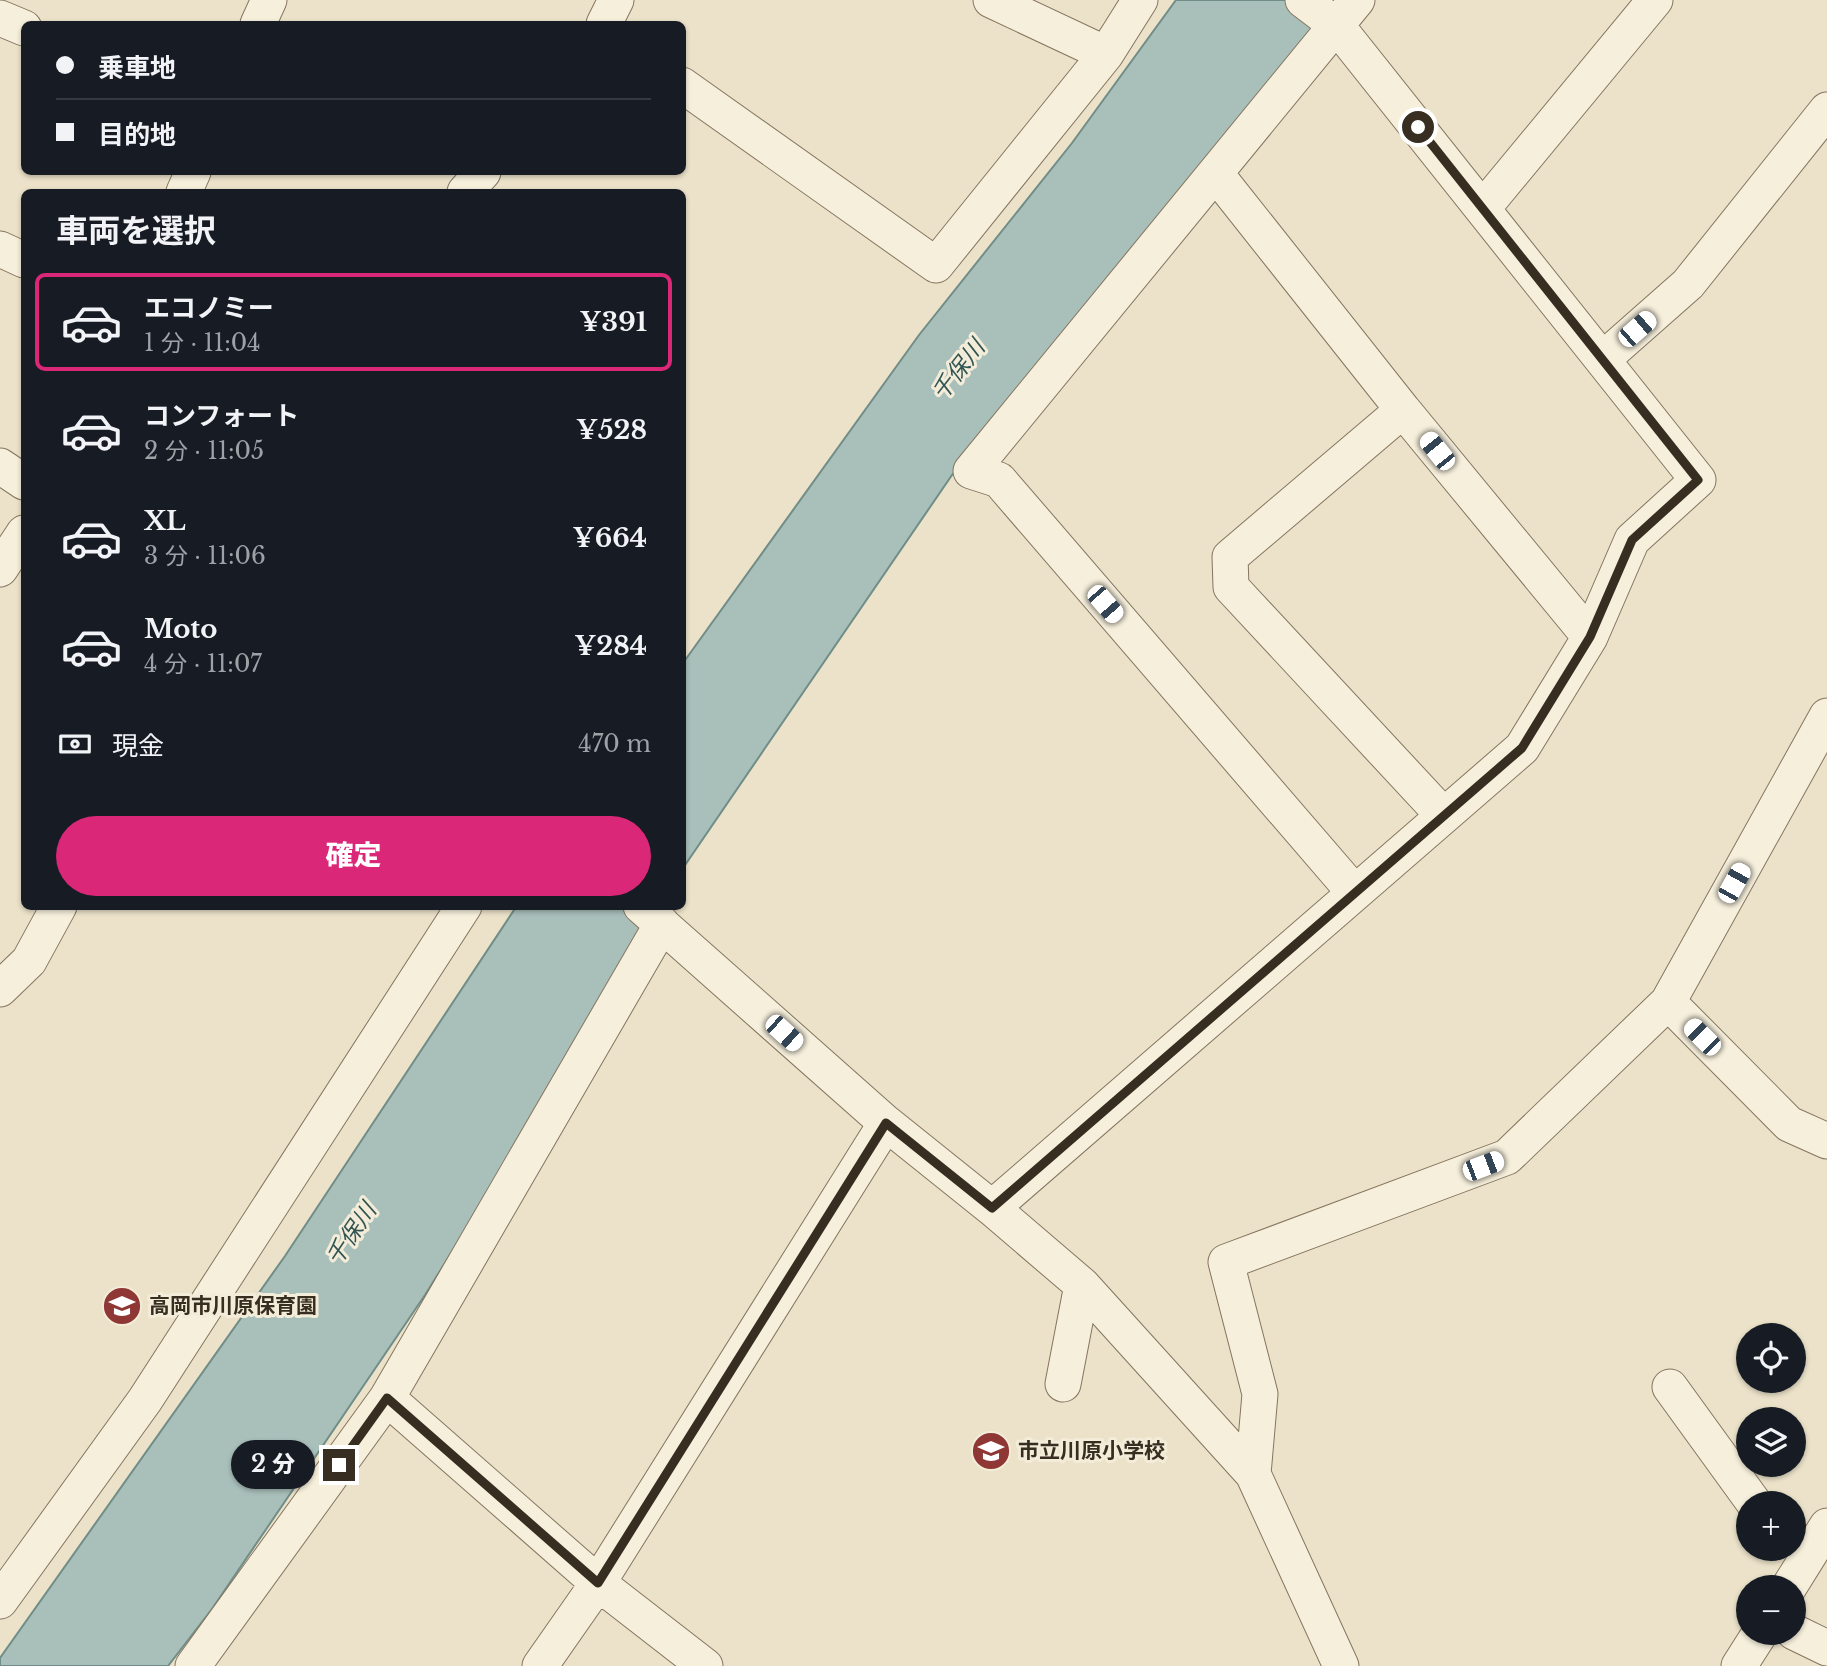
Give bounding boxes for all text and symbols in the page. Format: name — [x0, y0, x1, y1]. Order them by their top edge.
text: 乗車地 — [98, 52, 176, 84]
route start — [1402, 111, 1434, 143]
text: 目的地 — [98, 119, 176, 151]
text: 車両を選択 — [56, 211, 216, 251]
icon: car — [60, 291, 123, 354]
text: エコノミー — [144, 292, 274, 324]
text: ¥391 — [579, 306, 647, 338]
car — [1615, 307, 1660, 351]
text: 1 分 · 11:04 — [144, 329, 261, 357]
water label: 千保川 — [926, 332, 992, 406]
icon: car — [60, 399, 123, 462]
text: コンフォート — [144, 400, 299, 432]
text: ¥528 — [576, 414, 647, 446]
car — [1416, 428, 1459, 474]
text: 2 分 · 11:05 — [144, 437, 264, 465]
text: XL — [144, 505, 186, 537]
icon: car — [60, 507, 123, 570]
text: ¥664 — [573, 522, 647, 554]
text: 3 分 · 11:06 — [144, 542, 266, 570]
car — [1084, 581, 1127, 627]
text: Moto — [144, 613, 217, 645]
icon: car — [60, 615, 123, 678]
text: ¥284 — [574, 630, 647, 662]
text: 4 分 · 11:07 — [144, 650, 262, 678]
icon: cash — [56, 725, 94, 763]
text: 現金 — [112, 730, 164, 762]
text: 470 m — [578, 730, 651, 758]
button: 確定 — [56, 816, 651, 896]
car — [1715, 860, 1754, 906]
car — [762, 1011, 807, 1055]
car — [1680, 1015, 1725, 1059]
car — [1460, 1149, 1507, 1183]
water label: 千保川 — [320, 1195, 384, 1270]
school or university icon: 高岡市川原保育園 — [101, 1285, 143, 1327]
place label: 高岡市川原保育園 — [149, 1293, 317, 1319]
map controls — [1736, 1323, 1806, 1645]
button: locate — [1736, 1323, 1806, 1393]
button: layers — [1736, 1407, 1806, 1477]
school or university icon: 市立川原小学校 — [970, 1430, 1012, 1472]
place label: 市立川原小学校 — [1018, 1438, 1165, 1464]
callout: 2 分 — [230, 1440, 314, 1490]
route end — [323, 1449, 355, 1481]
text: 2 分 — [251, 1450, 295, 1478]
button: + — [1736, 1491, 1806, 1561]
button: − — [1736, 1575, 1806, 1645]

